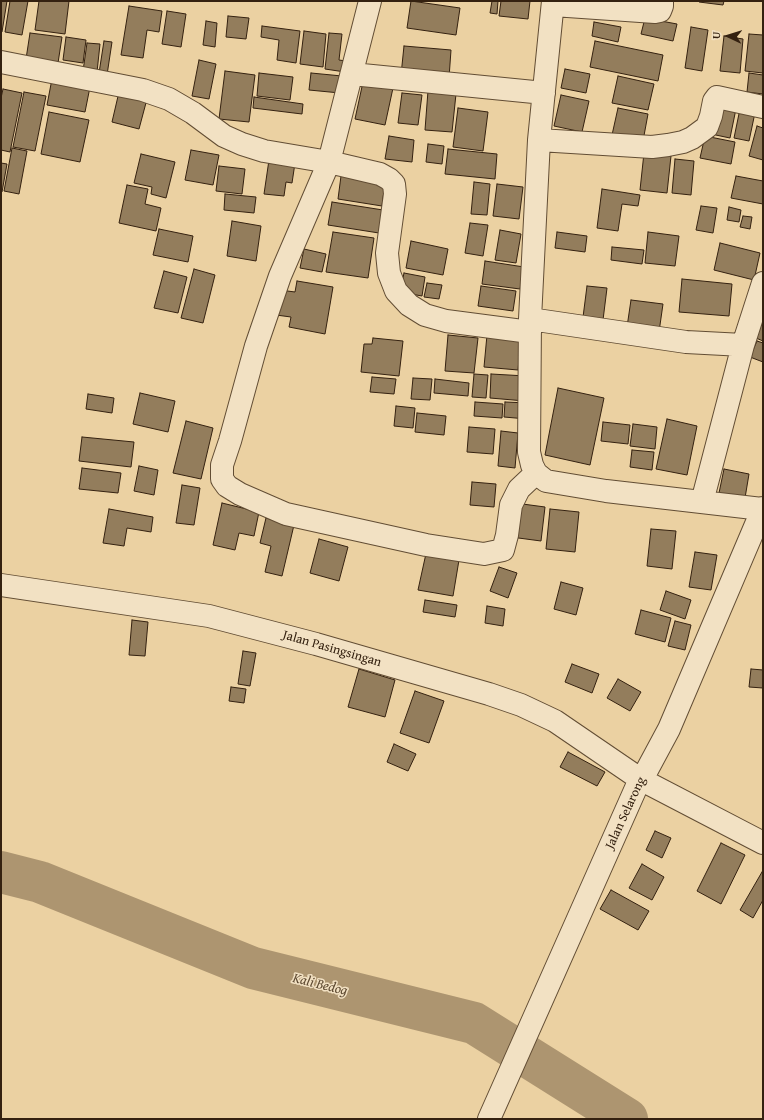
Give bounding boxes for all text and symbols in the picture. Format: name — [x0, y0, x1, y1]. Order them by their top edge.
north arrow — [708, 16, 748, 56]
text: U — [708, 31, 724, 39]
street label: Jalan Pasingsingan — [281, 627, 383, 671]
street label: Jalan Selarong — [602, 774, 650, 852]
water label: Kali Bedog — [291, 970, 349, 1000]

